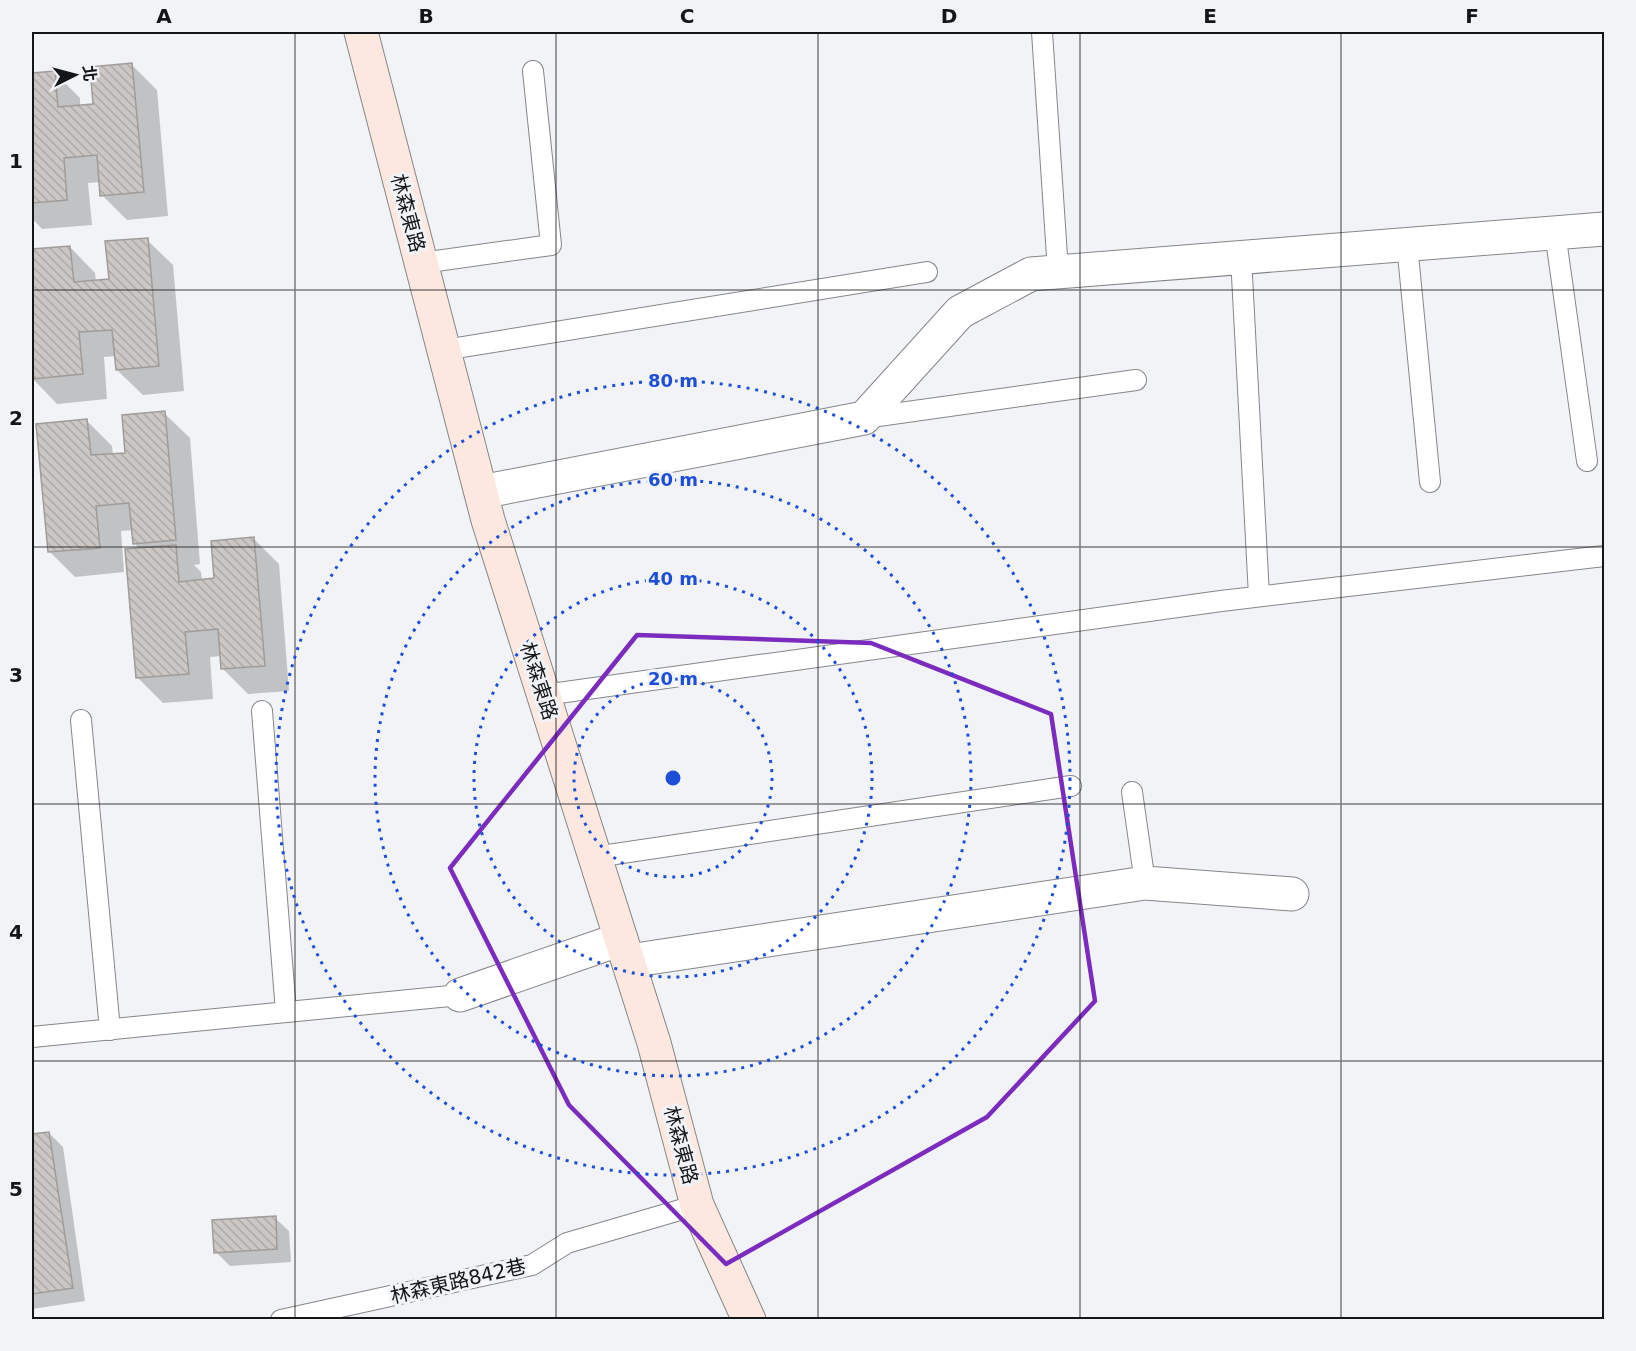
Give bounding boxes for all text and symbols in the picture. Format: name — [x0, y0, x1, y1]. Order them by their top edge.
text: A — [156, 4, 172, 28]
text: B — [418, 4, 434, 28]
text: C — [680, 4, 694, 28]
text: D — [941, 4, 957, 28]
text: E — [1203, 4, 1217, 28]
text: F — [1465, 4, 1479, 28]
north arrow — [45, 45, 105, 105]
text: 北 — [79, 65, 100, 82]
text: 1 — [9, 149, 23, 173]
street label: 林森東路 — [386, 171, 430, 255]
text: 80 m — [648, 370, 698, 391]
text: 2 — [9, 406, 23, 430]
text: 60 m — [648, 469, 698, 490]
text: 40 m — [648, 568, 698, 589]
street label: 林森東路 — [515, 639, 563, 723]
text: 3 — [9, 663, 23, 687]
text: 20 m — [648, 668, 698, 689]
centre of rings — [663, 768, 683, 788]
text: 4 — [9, 920, 23, 944]
street label: 林森東路 — [659, 1103, 703, 1187]
text: 5 — [9, 1177, 23, 1201]
street label: 林森東路842巷 — [388, 1254, 528, 1308]

